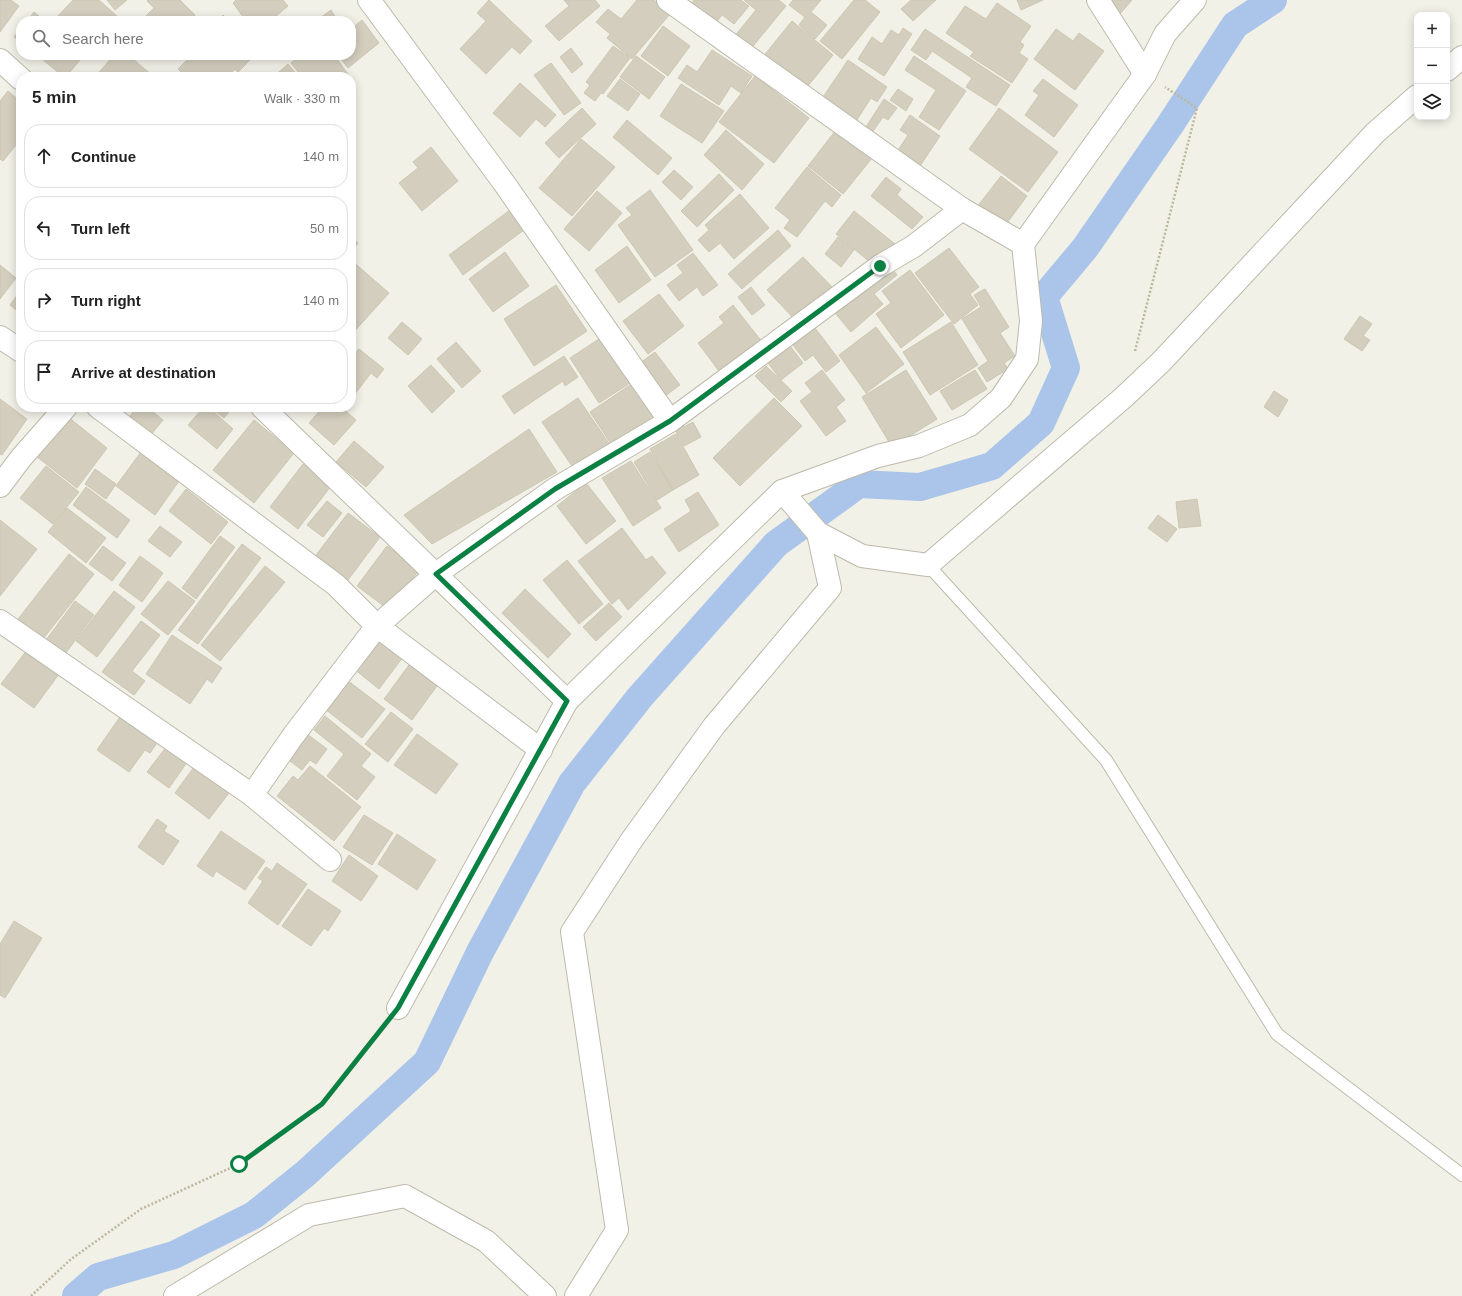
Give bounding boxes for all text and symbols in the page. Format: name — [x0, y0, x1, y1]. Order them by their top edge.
map controls — [1414, 12, 1450, 120]
button: + — [1414, 12, 1450, 48]
search box — [16, 16, 356, 60]
icon: search — [30, 27, 52, 49]
text: Search here — [62, 30, 144, 47]
button: − — [1414, 48, 1450, 84]
button: layers — [1414, 84, 1450, 120]
text: 5 min — [32, 88, 76, 107]
text: Walk · 330 m — [264, 91, 340, 106]
icon: ahead — [33, 145, 55, 167]
text: Continue — [71, 148, 136, 165]
text: 140 m — [303, 149, 339, 164]
icon: left — [33, 217, 55, 239]
text: Turn left — [71, 220, 130, 237]
text: 50 m — [310, 221, 339, 236]
route end — [871, 257, 889, 275]
icon: right — [33, 289, 55, 311]
text: Turn right — [71, 292, 141, 309]
text: 140 m — [303, 293, 339, 308]
icon: arrive — [33, 361, 55, 383]
text: Arrive at destination — [71, 364, 216, 381]
route start — [230, 1155, 248, 1173]

